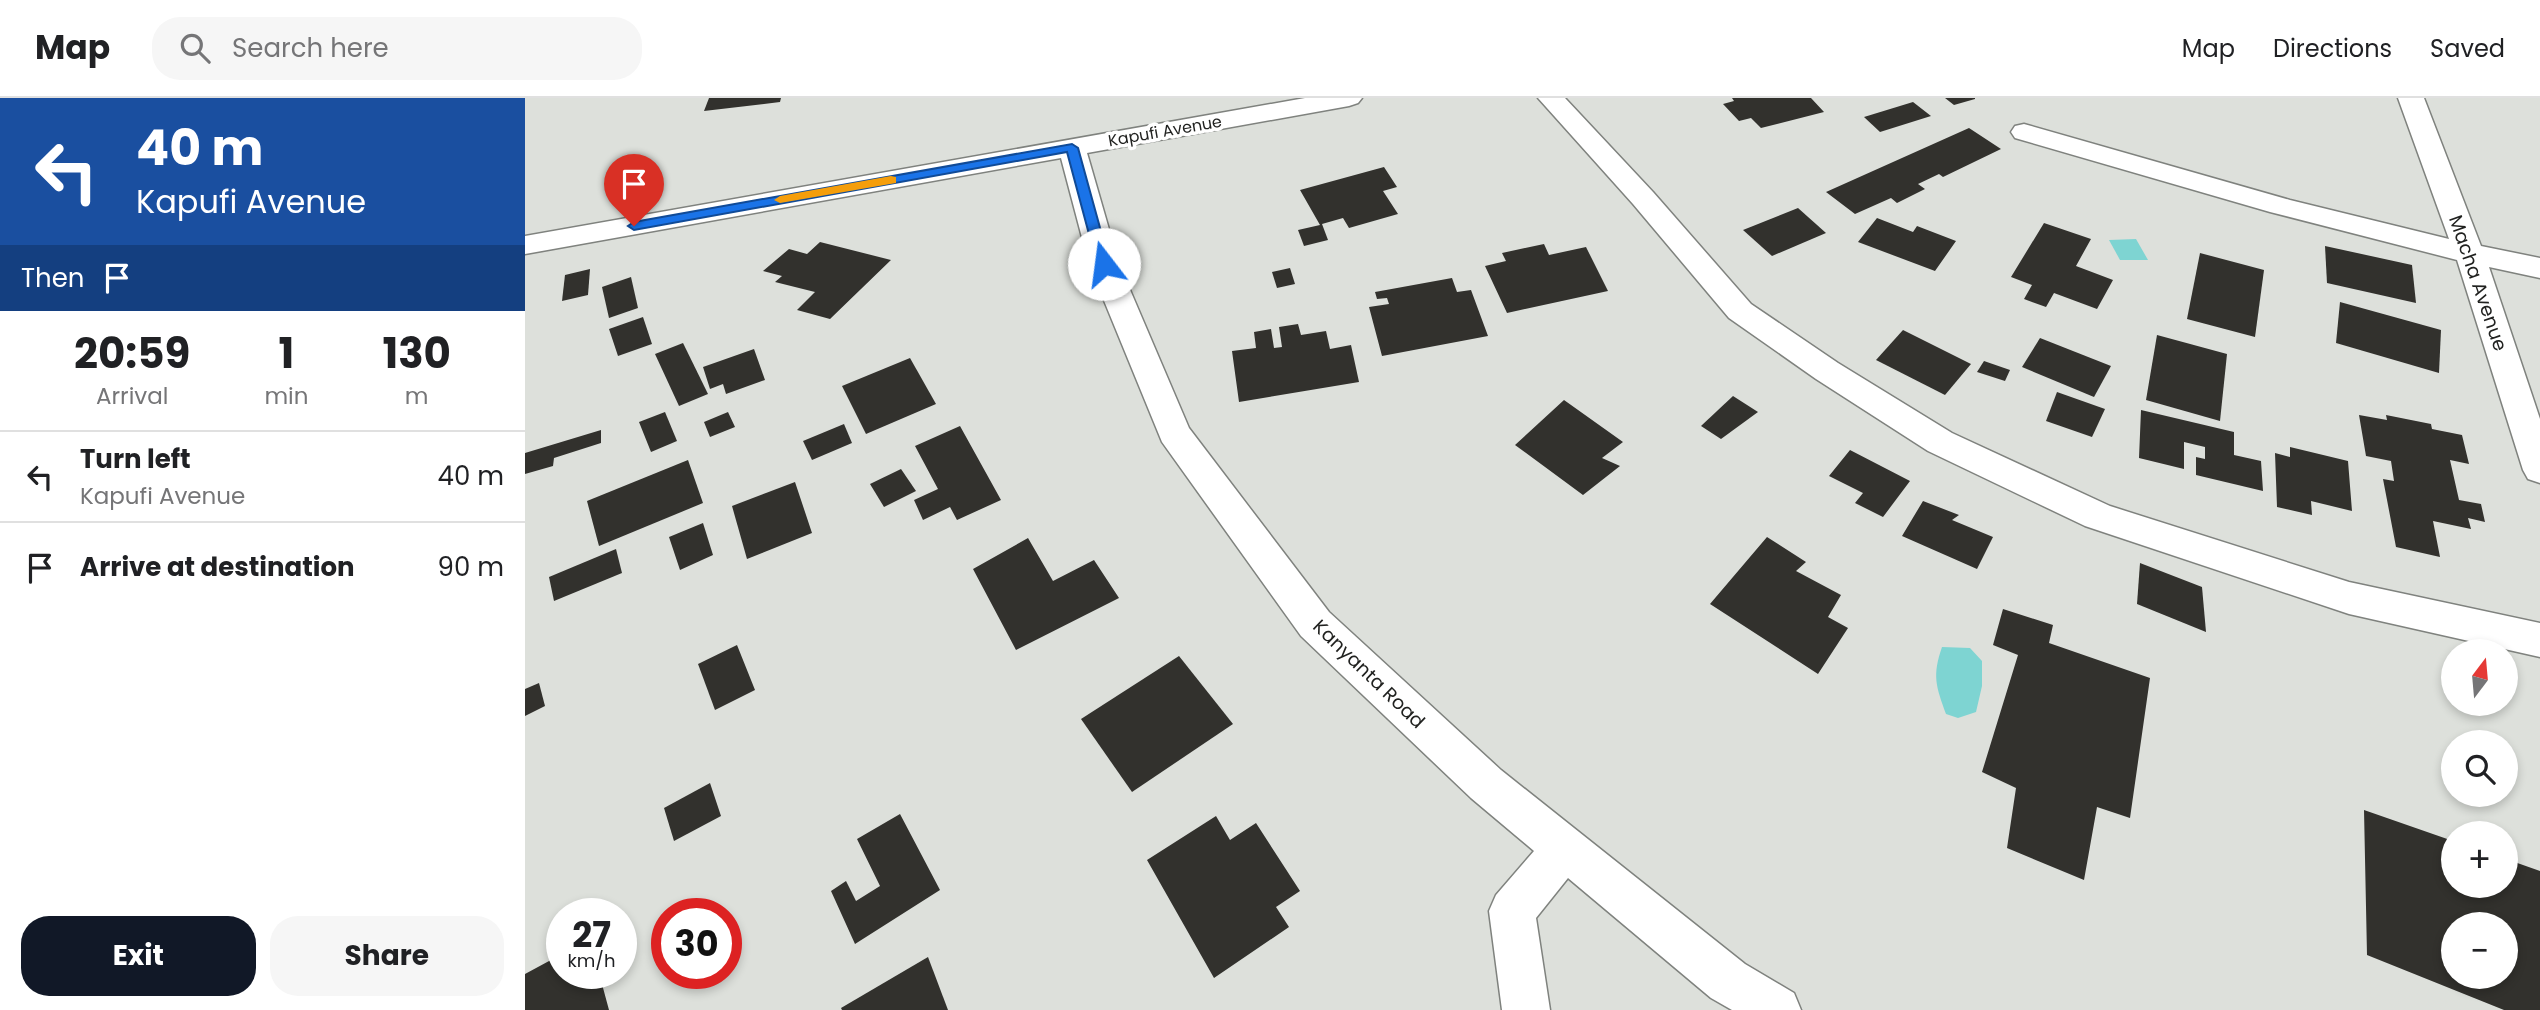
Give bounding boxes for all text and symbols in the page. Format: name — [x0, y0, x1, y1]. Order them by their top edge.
search box — [152, 17, 642, 80]
text: Map — [35, 24, 110, 71]
icon: search — [176, 29, 214, 67]
text: Search here — [232, 30, 389, 66]
text: Map — [2182, 32, 2235, 65]
text: Directions — [2273, 32, 2392, 65]
text: Saved — [2430, 32, 2505, 65]
street label: Kapufi Avenue — [1106, 110, 1224, 152]
text: 40 m — [136, 114, 263, 182]
icon: left — [21, 126, 112, 217]
pin — [604, 154, 664, 226]
icon: arrive — [615, 165, 653, 203]
text: Kapufi Avenue — [136, 179, 366, 224]
street label: Macha Avenue — [2442, 211, 2514, 355]
position arrow — [1067, 227, 1141, 301]
icon: arrive — [98, 259, 136, 297]
text: Then — [21, 260, 84, 296]
text: 20:59 — [74, 324, 190, 383]
text: 1 — [279, 324, 294, 383]
text: 130 — [382, 324, 451, 383]
text: Arrival — [96, 380, 168, 412]
text: min — [264, 380, 308, 412]
text: m — [405, 380, 429, 412]
text: Turn left — [80, 441, 191, 477]
icon: left — [21, 458, 59, 496]
text: 40 m — [438, 458, 504, 494]
text: Kapufi Avenue — [80, 480, 245, 512]
icon: arrive — [21, 549, 59, 587]
text: Arrive at destination — [80, 549, 355, 585]
text: 90 m — [438, 549, 504, 585]
street label: Kanyanta Road — [1307, 613, 1431, 735]
north arrow — [2441, 639, 2518, 716]
map controls — [2441, 639, 2518, 989]
button: search — [2441, 730, 2518, 807]
button: + — [2441, 821, 2518, 898]
speed limit sign: 30 — [651, 898, 742, 989]
text: 27 — [572, 910, 611, 959]
button: − — [2441, 912, 2518, 989]
button: Exit — [21, 916, 256, 996]
button: Share — [270, 916, 504, 996]
text: km/h — [568, 948, 615, 973]

